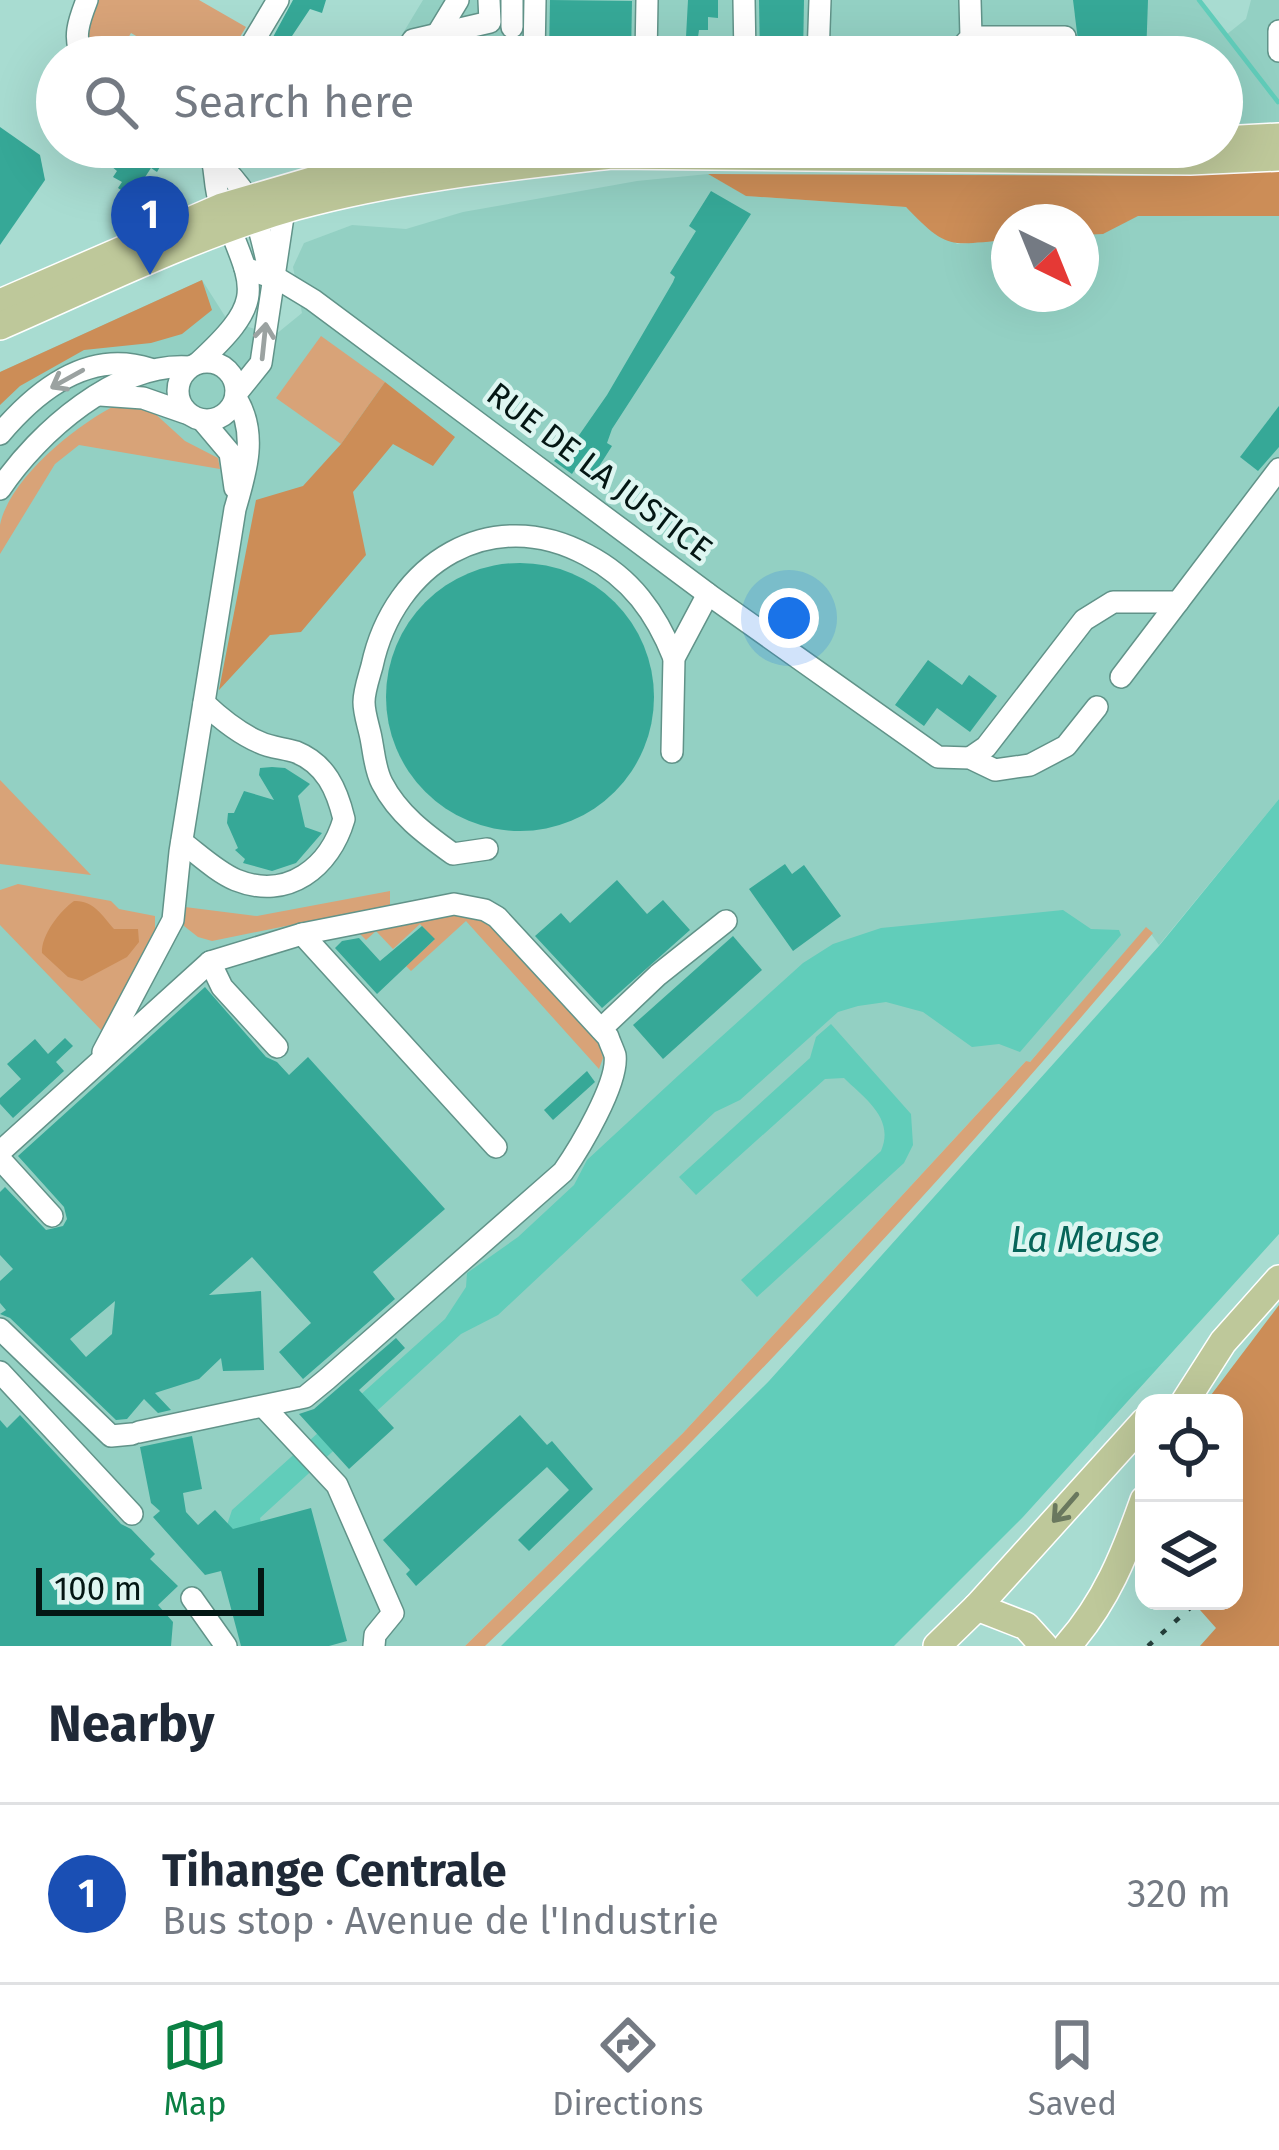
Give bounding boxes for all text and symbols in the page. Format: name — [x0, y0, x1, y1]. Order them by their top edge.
search box — [36, 36, 1243, 168]
icon: search — [78, 69, 144, 135]
text: Search here — [174, 75, 414, 129]
pin: 1 — [111, 176, 189, 275]
north arrow — [991, 204, 1099, 312]
one-way arrow — [253, 322, 276, 361]
one-way arrow — [51, 368, 86, 391]
street label: RUE DE LA JUSTICE — [479, 374, 720, 569]
your location — [759, 588, 819, 648]
water label: La Meuse — [1011, 1218, 1159, 1262]
map controls — [1135, 1394, 1243, 1610]
button: locate — [1135, 1394, 1243, 1502]
one-way arrow — [1052, 1492, 1079, 1522]
button: layers — [1135, 1502, 1243, 1610]
scale bar — [36, 1562, 264, 1615]
text: 100 m — [54, 1569, 142, 1609]
text: Nearby — [48, 1693, 214, 1755]
text: Tihange Centrale — [162, 1844, 507, 1898]
text: 1 — [78, 1871, 96, 1917]
text: 320 m — [1127, 1871, 1231, 1917]
text: Bus stop · Avenue de l'Industrie — [162, 1898, 719, 1944]
tab: Map — [162, 2012, 228, 2124]
tab: Directions — [552, 2012, 704, 2124]
tab: Saved — [1028, 2012, 1117, 2124]

